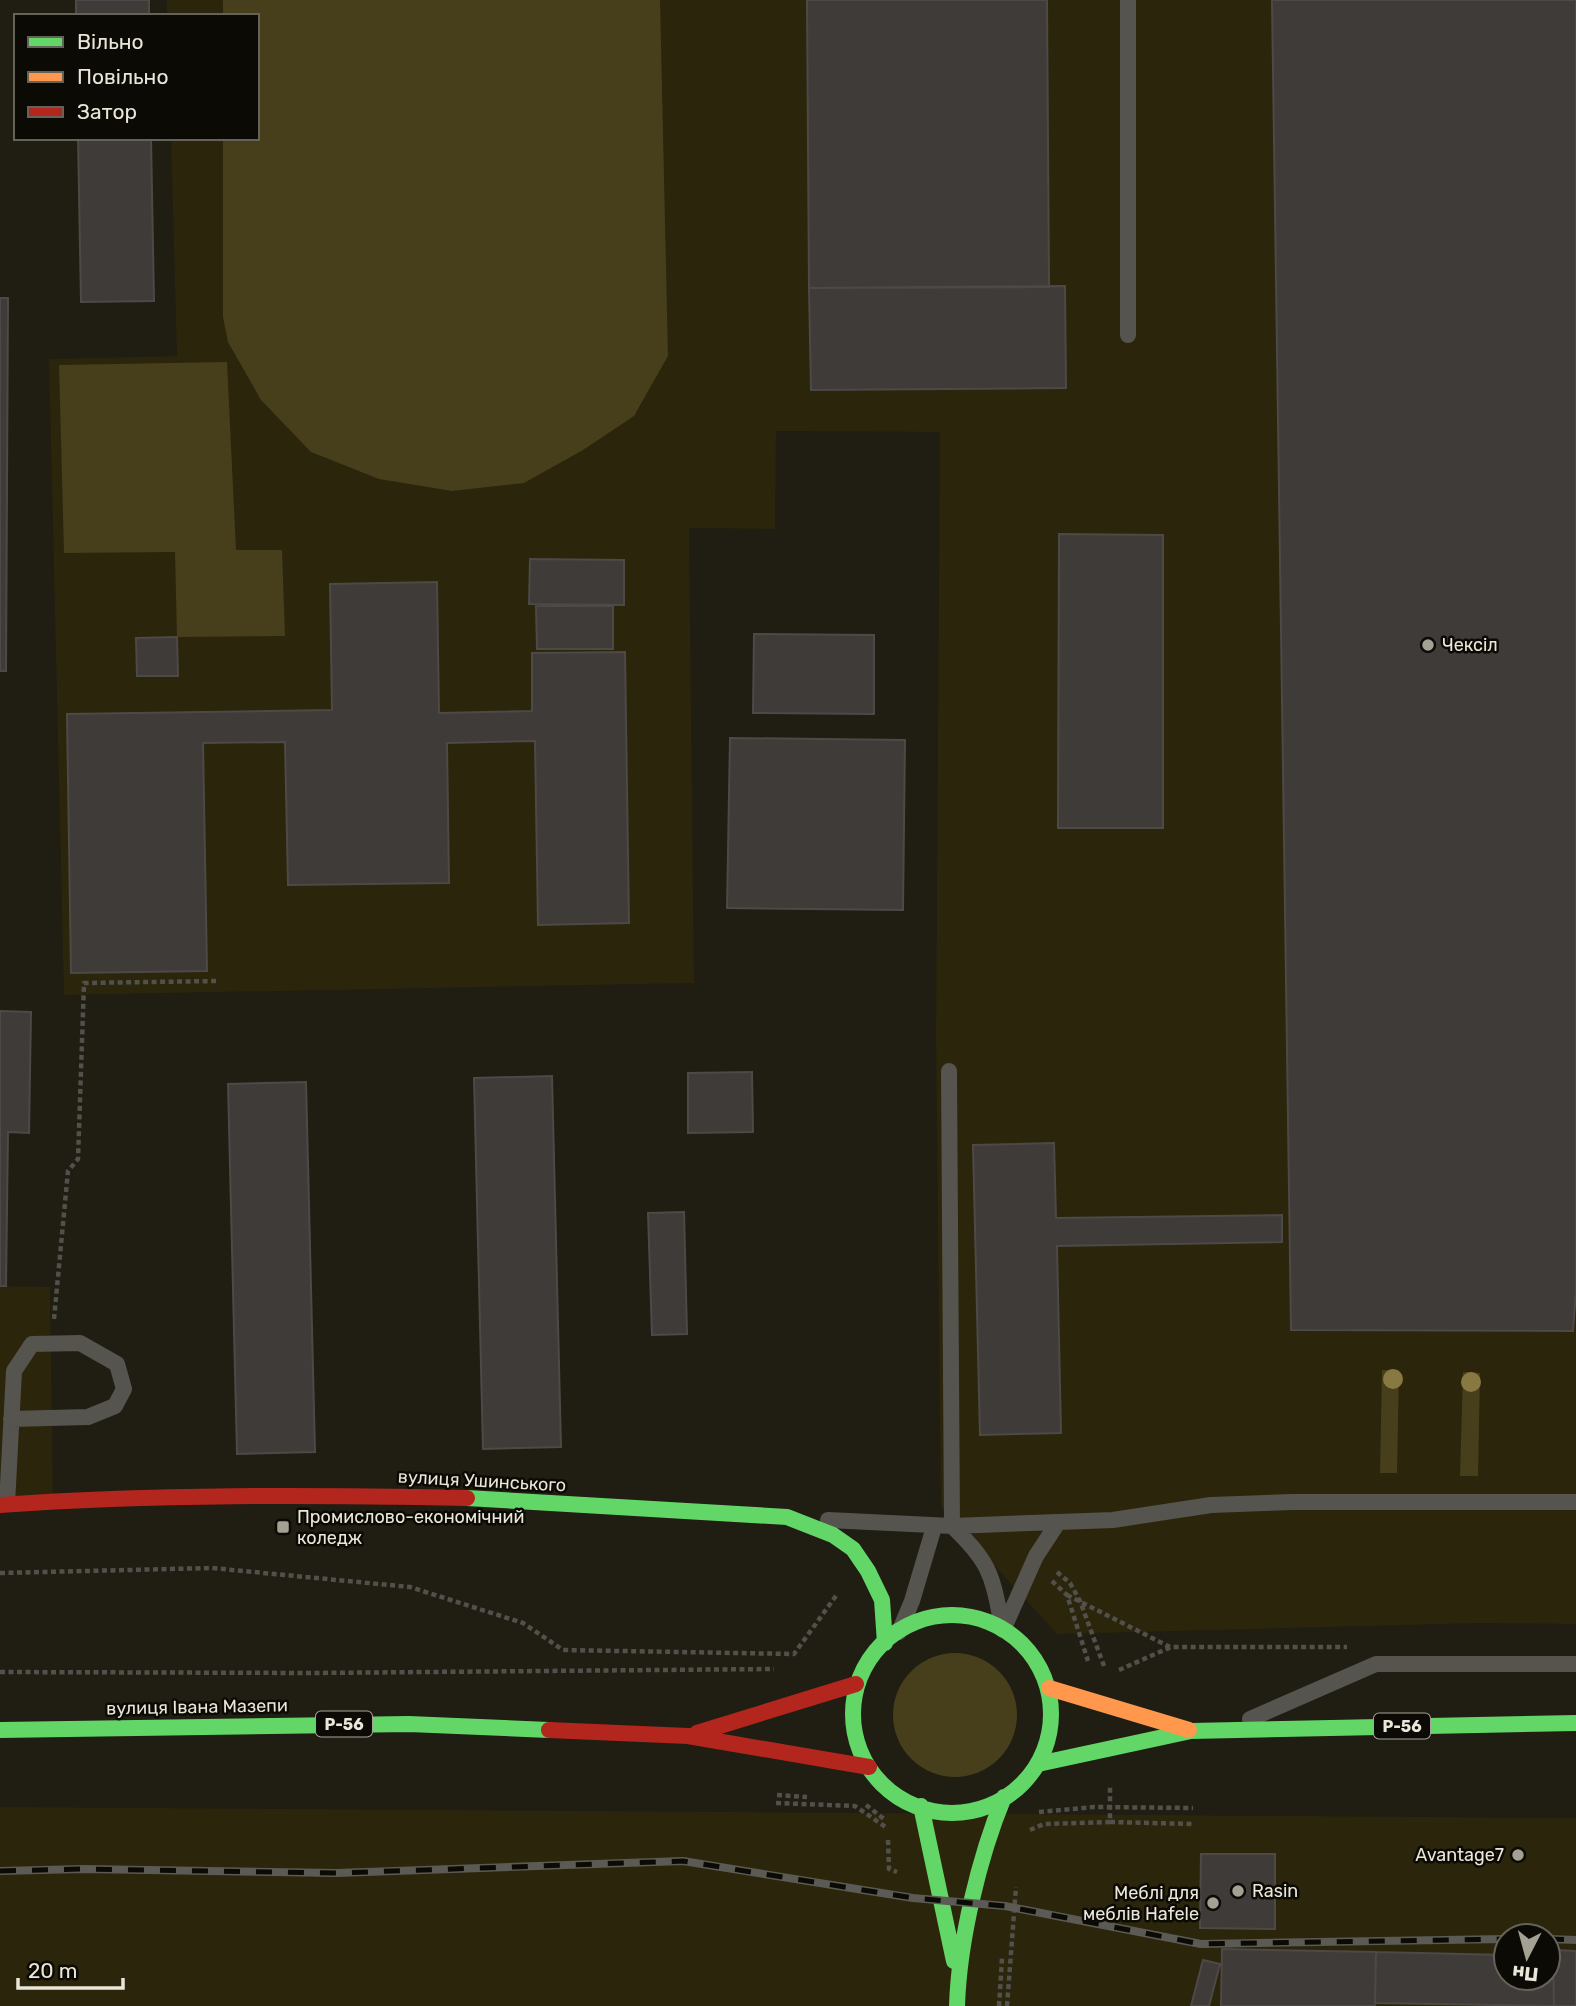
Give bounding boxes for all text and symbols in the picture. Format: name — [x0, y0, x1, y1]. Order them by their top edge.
legend — [14, 14, 259, 140]
text: Вільно — [77, 29, 144, 54]
text: Повільно — [77, 64, 168, 89]
text: Затор — [77, 99, 137, 124]
place label: Чексіл — [1442, 634, 1498, 656]
marker: Чексіл — [1420, 637, 1436, 653]
street label: вулиця Ушинського — [397, 1466, 567, 1496]
place label: Промислово-економічний коледж — [297, 1506, 524, 1549]
marker: Промислово-економічний коледж — [275, 1519, 291, 1535]
street label: вулиця Івана Мазепи — [106, 1694, 288, 1720]
road number: Р-56 — [316, 1712, 372, 1736]
road number: Р-56 — [1374, 1714, 1430, 1738]
place label: Avantage7 — [1415, 1844, 1504, 1866]
marker: Avantage7 — [1510, 1847, 1526, 1863]
place label: Rasin — [1252, 1880, 1298, 1902]
place label: Меблі для меблів Hafele — [1083, 1882, 1199, 1925]
marker: Rasin — [1230, 1883, 1246, 1899]
marker: Меблі для меблів Hafele — [1205, 1895, 1221, 1911]
north arrow — [1492, 1922, 1562, 1992]
scale bar — [18, 1946, 122, 1990]
text: 20 m — [28, 1958, 77, 1983]
text: Пн — [1511, 1961, 1540, 1986]

